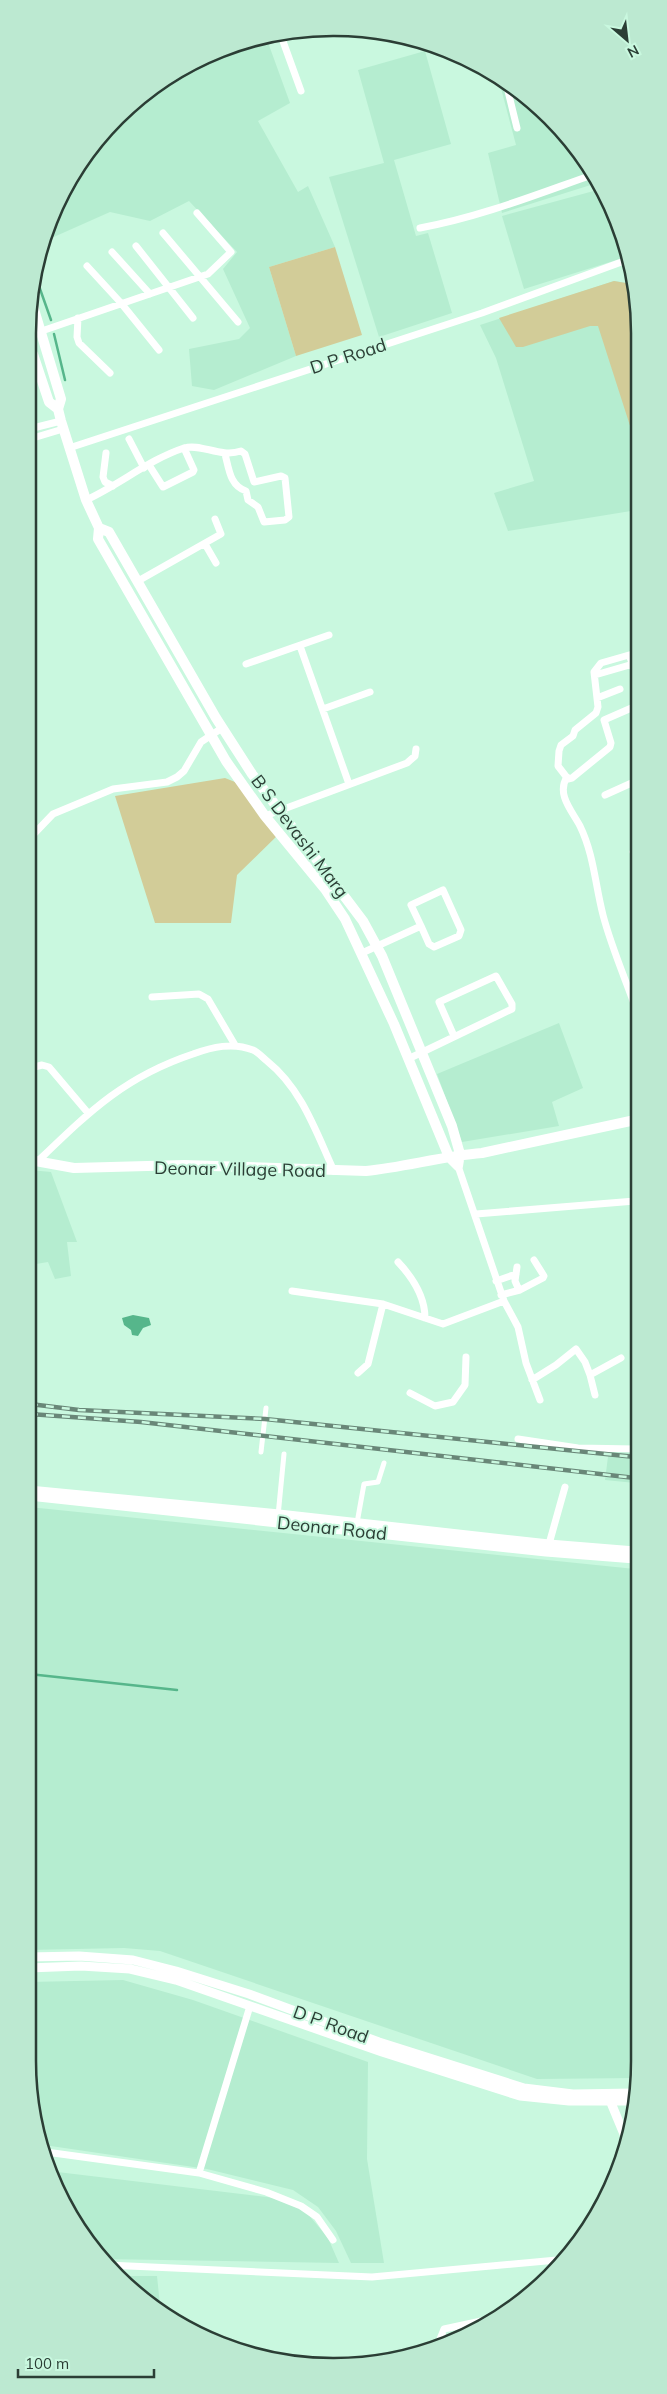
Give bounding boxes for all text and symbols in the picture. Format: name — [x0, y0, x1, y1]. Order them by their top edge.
north arrow — [602, 15, 652, 65]
text: N — [624, 41, 642, 62]
street label: D P Road — [307, 333, 389, 379]
street label: B S Devashi Marg — [246, 770, 354, 902]
street label: Deonar Village Road — [154, 1156, 326, 1182]
street label: Deonar Road — [276, 1511, 388, 1545]
street label: D P Road — [290, 2000, 372, 2048]
scale bar — [18, 2346, 154, 2378]
text: 100 m — [25, 2354, 69, 2373]

